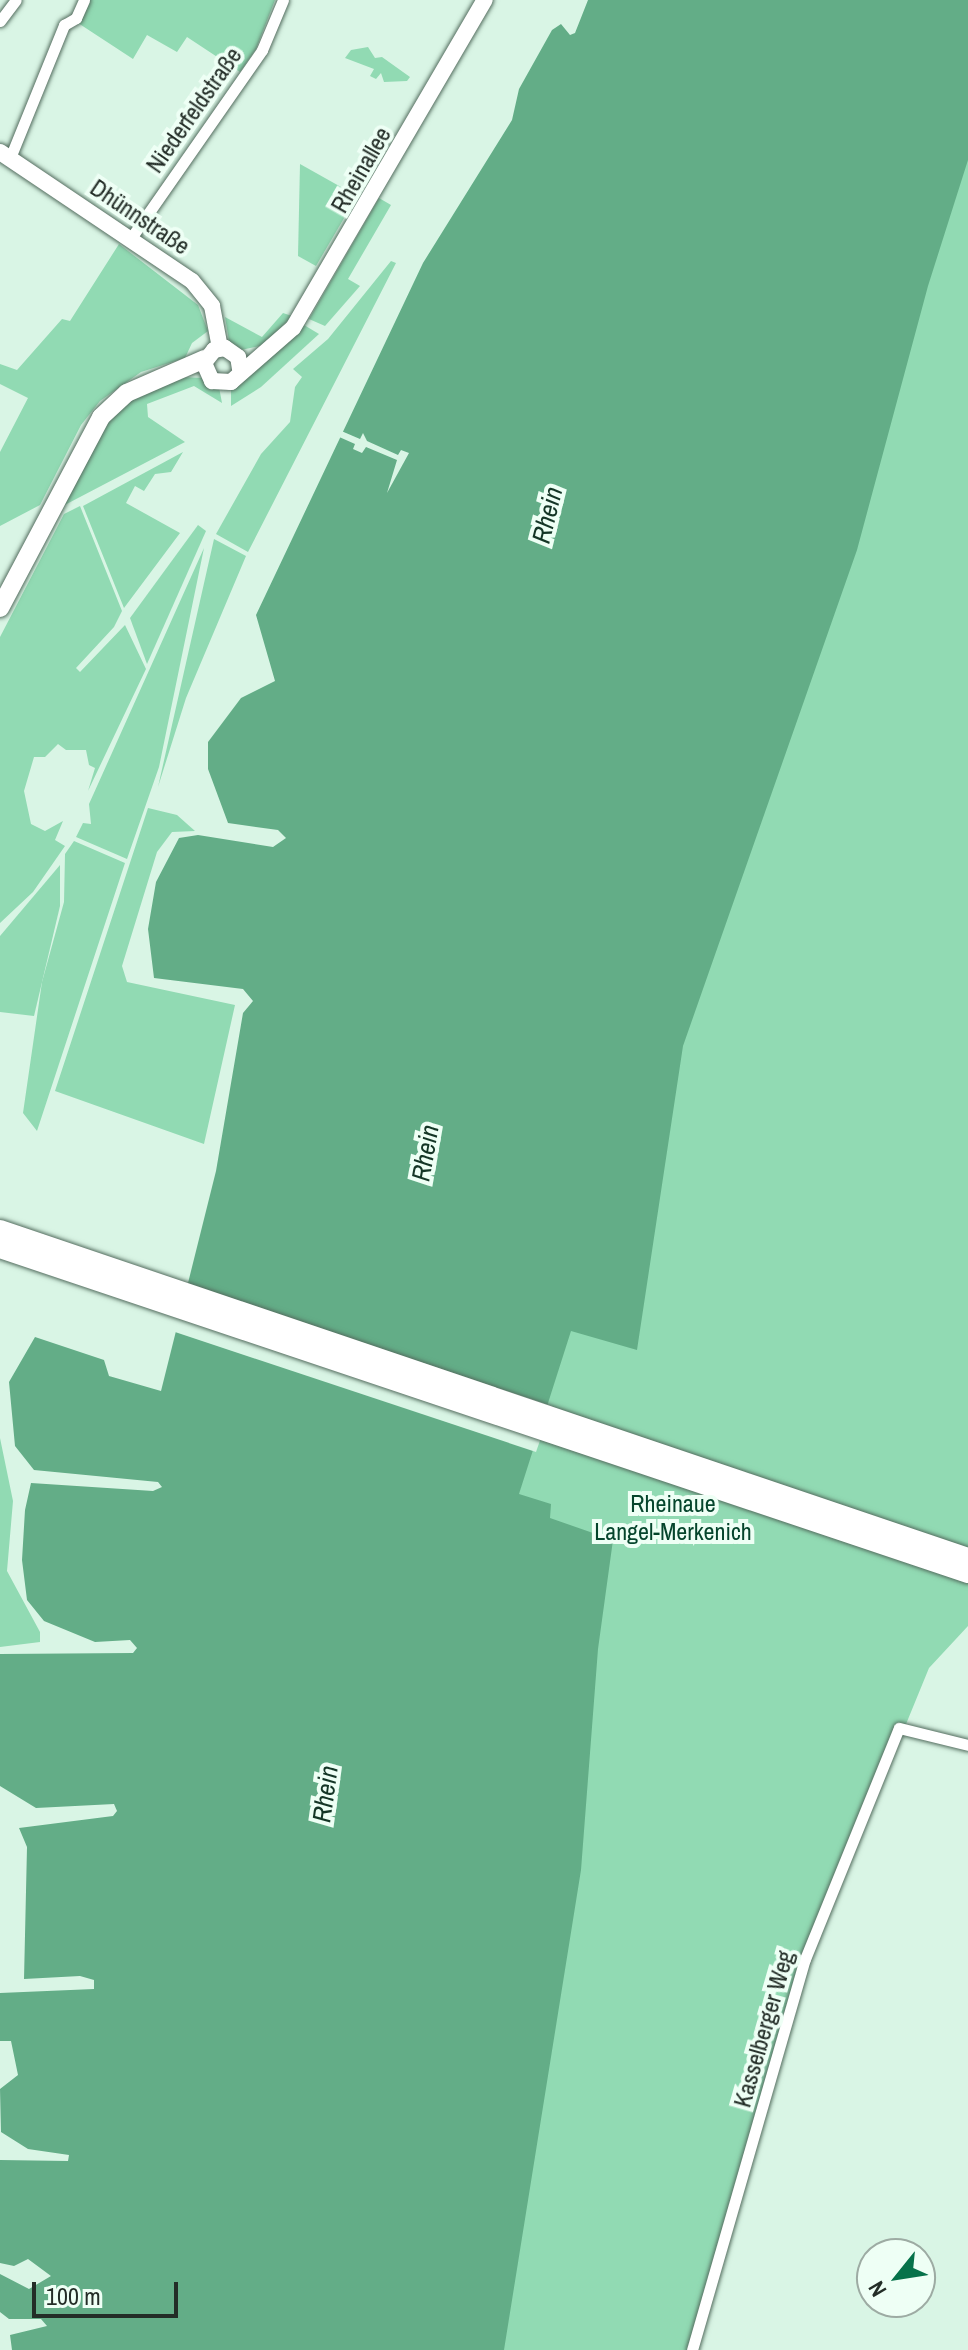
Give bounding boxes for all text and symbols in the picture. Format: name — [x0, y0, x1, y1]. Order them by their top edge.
street label: Niederfeldstraße — [140, 42, 248, 178]
street label: Rheinallee — [325, 122, 397, 218]
street label: Dhünnstraße — [85, 173, 195, 261]
water label: Rhein — [525, 484, 569, 546]
water label: Rhein — [405, 1122, 445, 1184]
park label: Rheinaue Langel-Merkenich — [594, 1490, 752, 1546]
water label: Rhein — [306, 1764, 344, 1824]
street label: Kasselberger Weg — [728, 1947, 800, 2111]
north arrow — [856, 2238, 936, 2318]
scale bar — [36, 2266, 182, 2316]
text: N — [861, 2276, 893, 2302]
text: 100 m — [46, 2280, 101, 2312]

